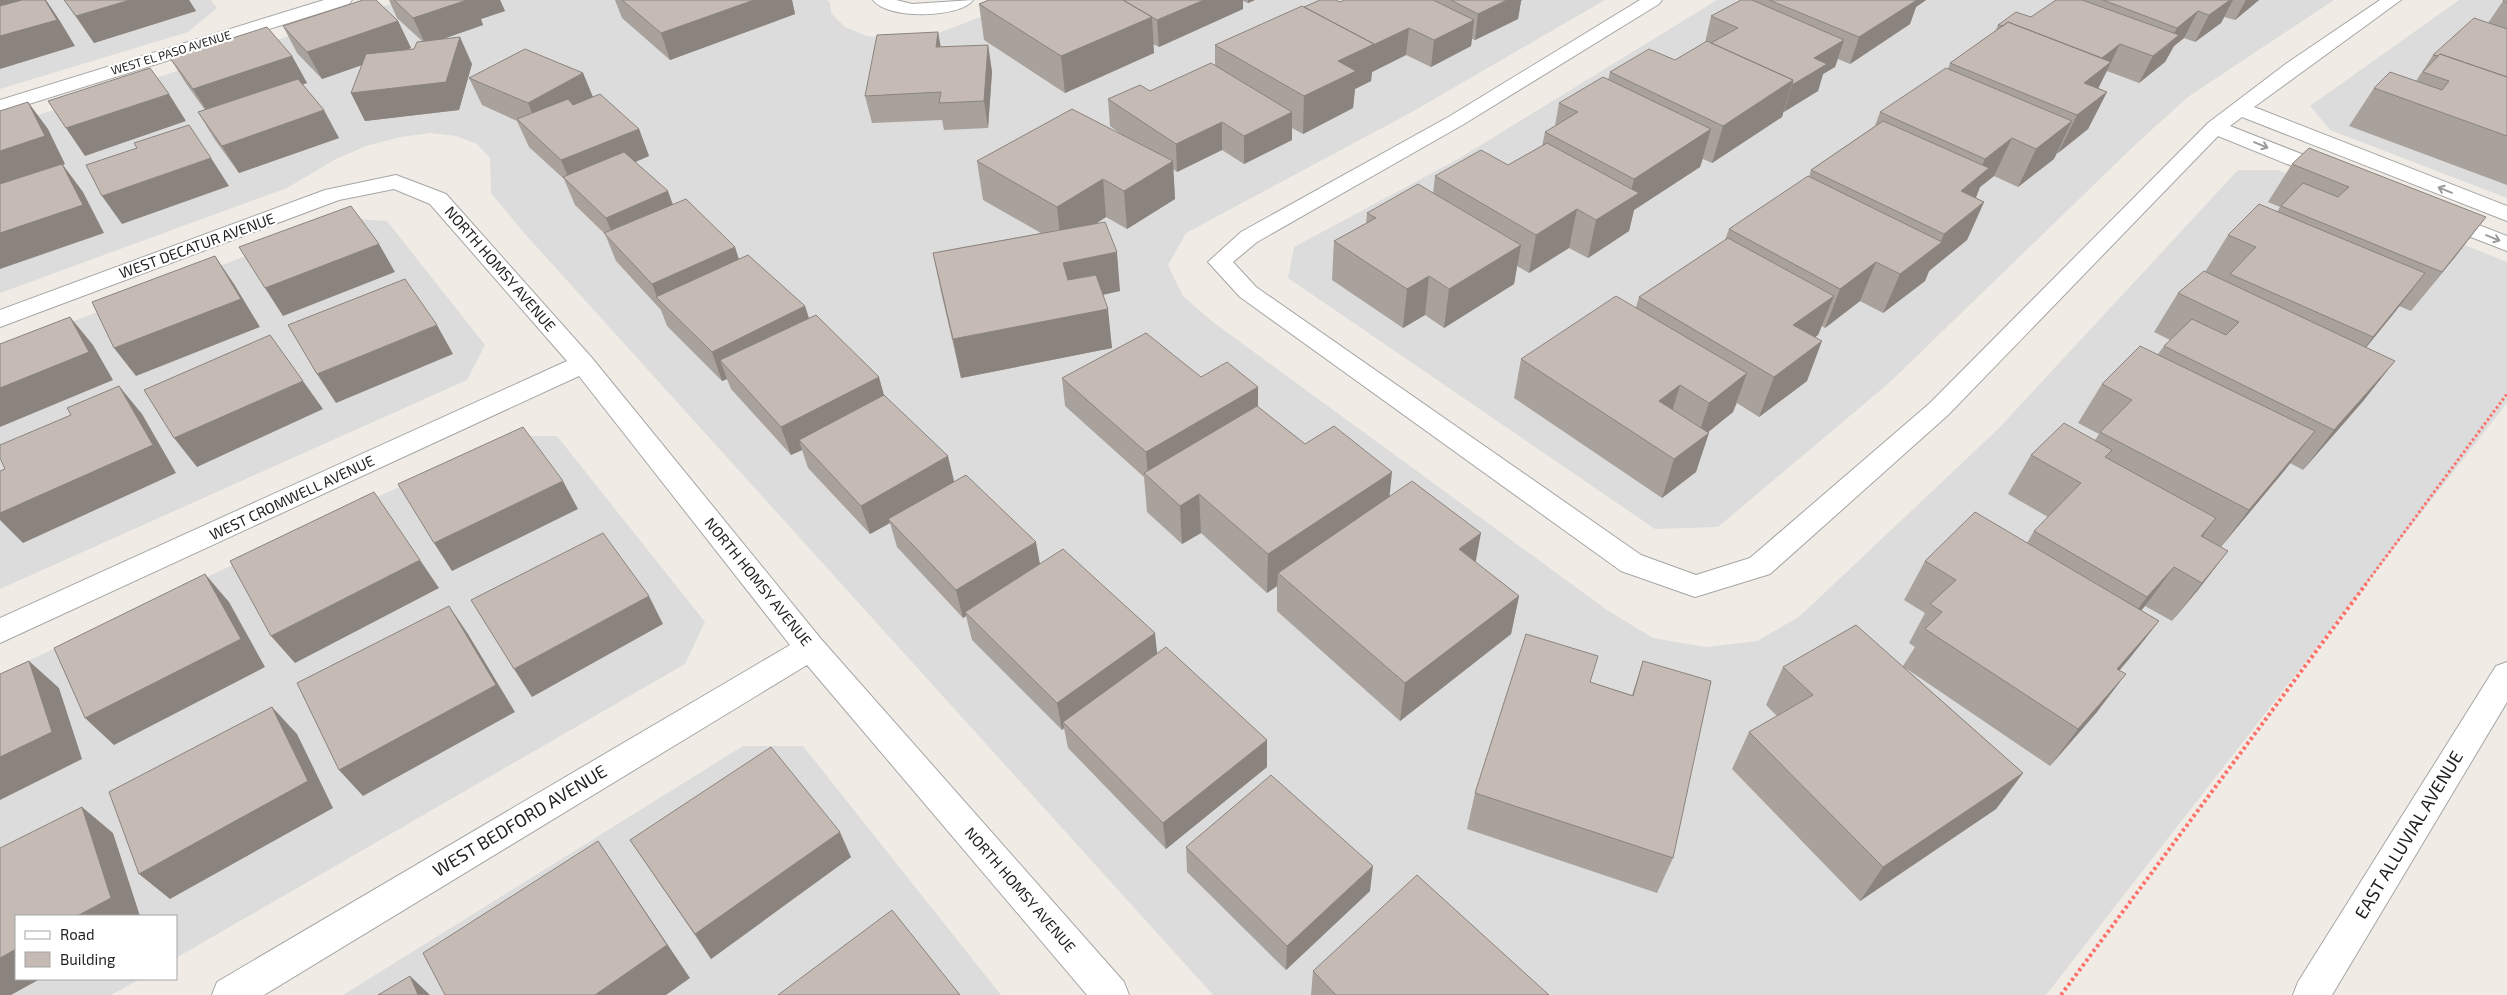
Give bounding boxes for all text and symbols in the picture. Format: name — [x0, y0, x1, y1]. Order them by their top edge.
street label: WEST EL PASO AVENUE — [109, 27, 233, 77]
one-way arrow — [2253, 142, 2268, 151]
one-way arrow — [2438, 185, 2454, 194]
street label: NORTH HOMSY AVENUE — [442, 202, 560, 335]
street label: WEST DECATUR AVENUE — [116, 209, 277, 282]
one-way arrow — [2485, 234, 2500, 243]
street label: WEST CROMWELL AVENUE — [206, 451, 377, 543]
street label: NORTH HOMSY AVENUE — [702, 514, 816, 649]
street label: EAST ALLUVIAL AVENUE — [2349, 747, 2467, 922]
street label: WEST BEDFORD AVENUE — [428, 759, 610, 881]
street label: NORTH HOMSY AVENUE — [962, 823, 1080, 956]
legend — [15, 915, 178, 980]
text: Road — [60, 925, 95, 943]
text: Building — [60, 950, 116, 968]

